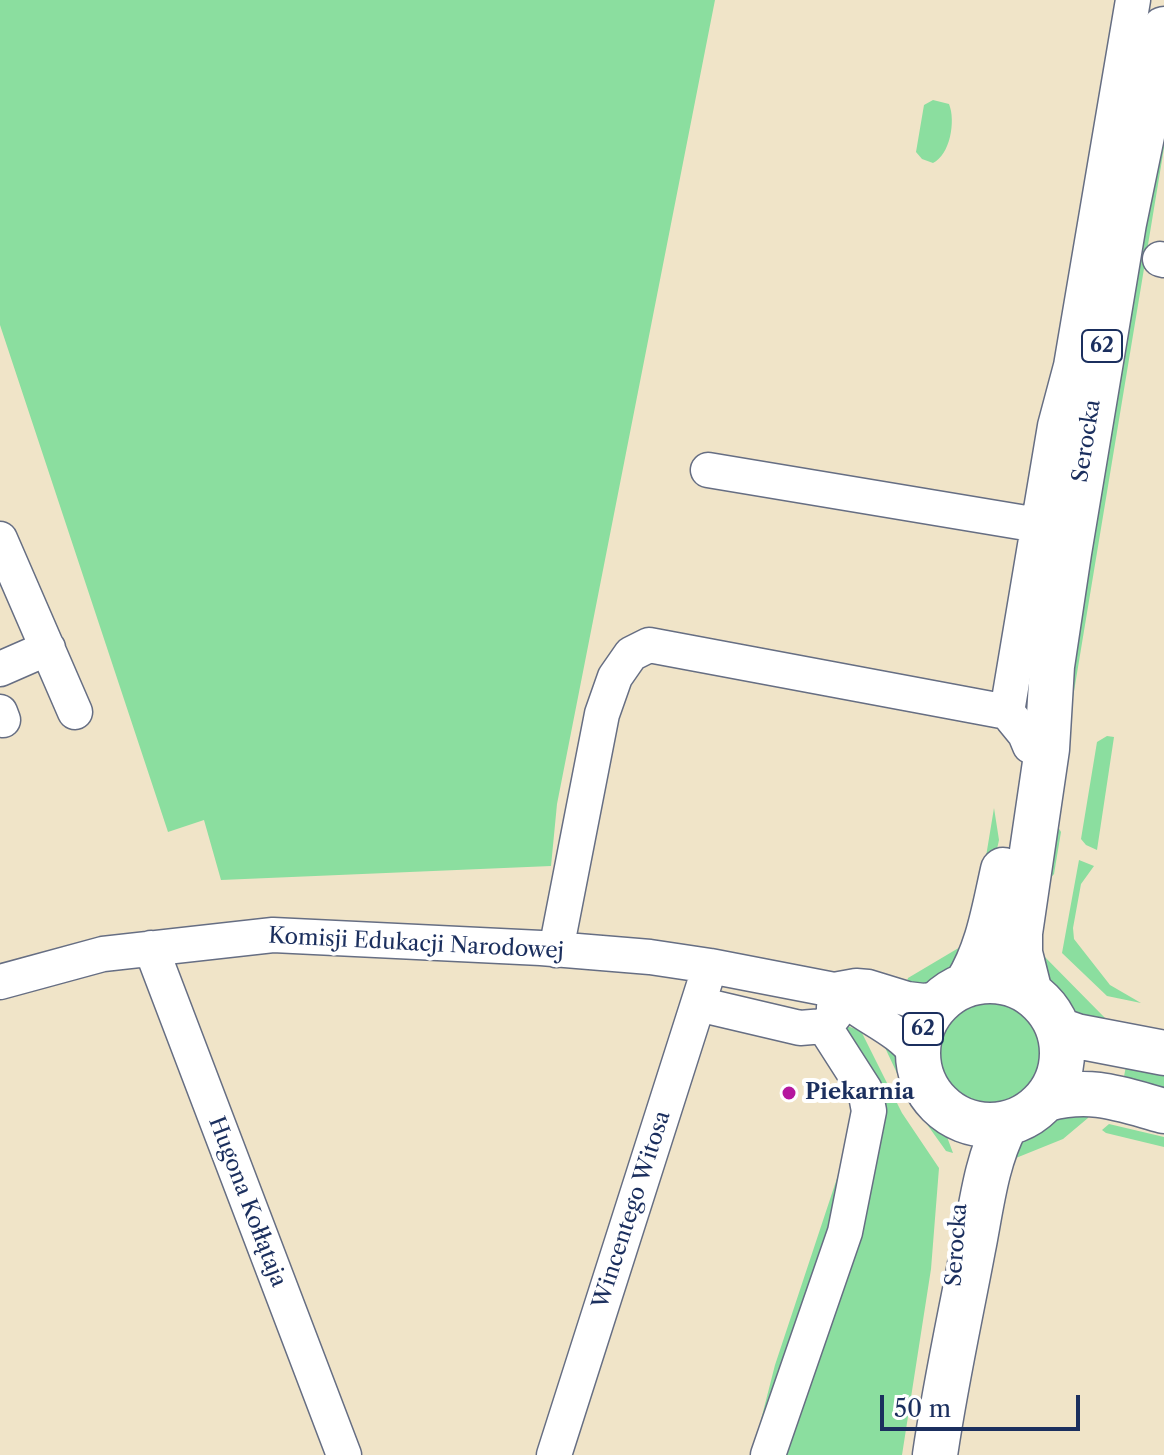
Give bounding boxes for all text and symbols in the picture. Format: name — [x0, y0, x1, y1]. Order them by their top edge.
road number: 62 — [1082, 330, 1122, 362]
street label: Serocka — [1067, 398, 1107, 484]
street label: Komisji Edukacji Narodowej — [268, 923, 564, 965]
road number: 62 — [903, 1013, 943, 1045]
place label: Piekarnia — [805, 1080, 914, 1106]
marker: Piekarnia — [780, 1084, 798, 1102]
street label: Wincentego Witosa — [588, 1108, 676, 1312]
street label: Hugona Kołłątaja — [202, 1113, 292, 1291]
street label: Serocka — [941, 1202, 973, 1288]
scale bar — [884, 1379, 1084, 1429]
text: 50 m — [894, 1394, 951, 1423]

